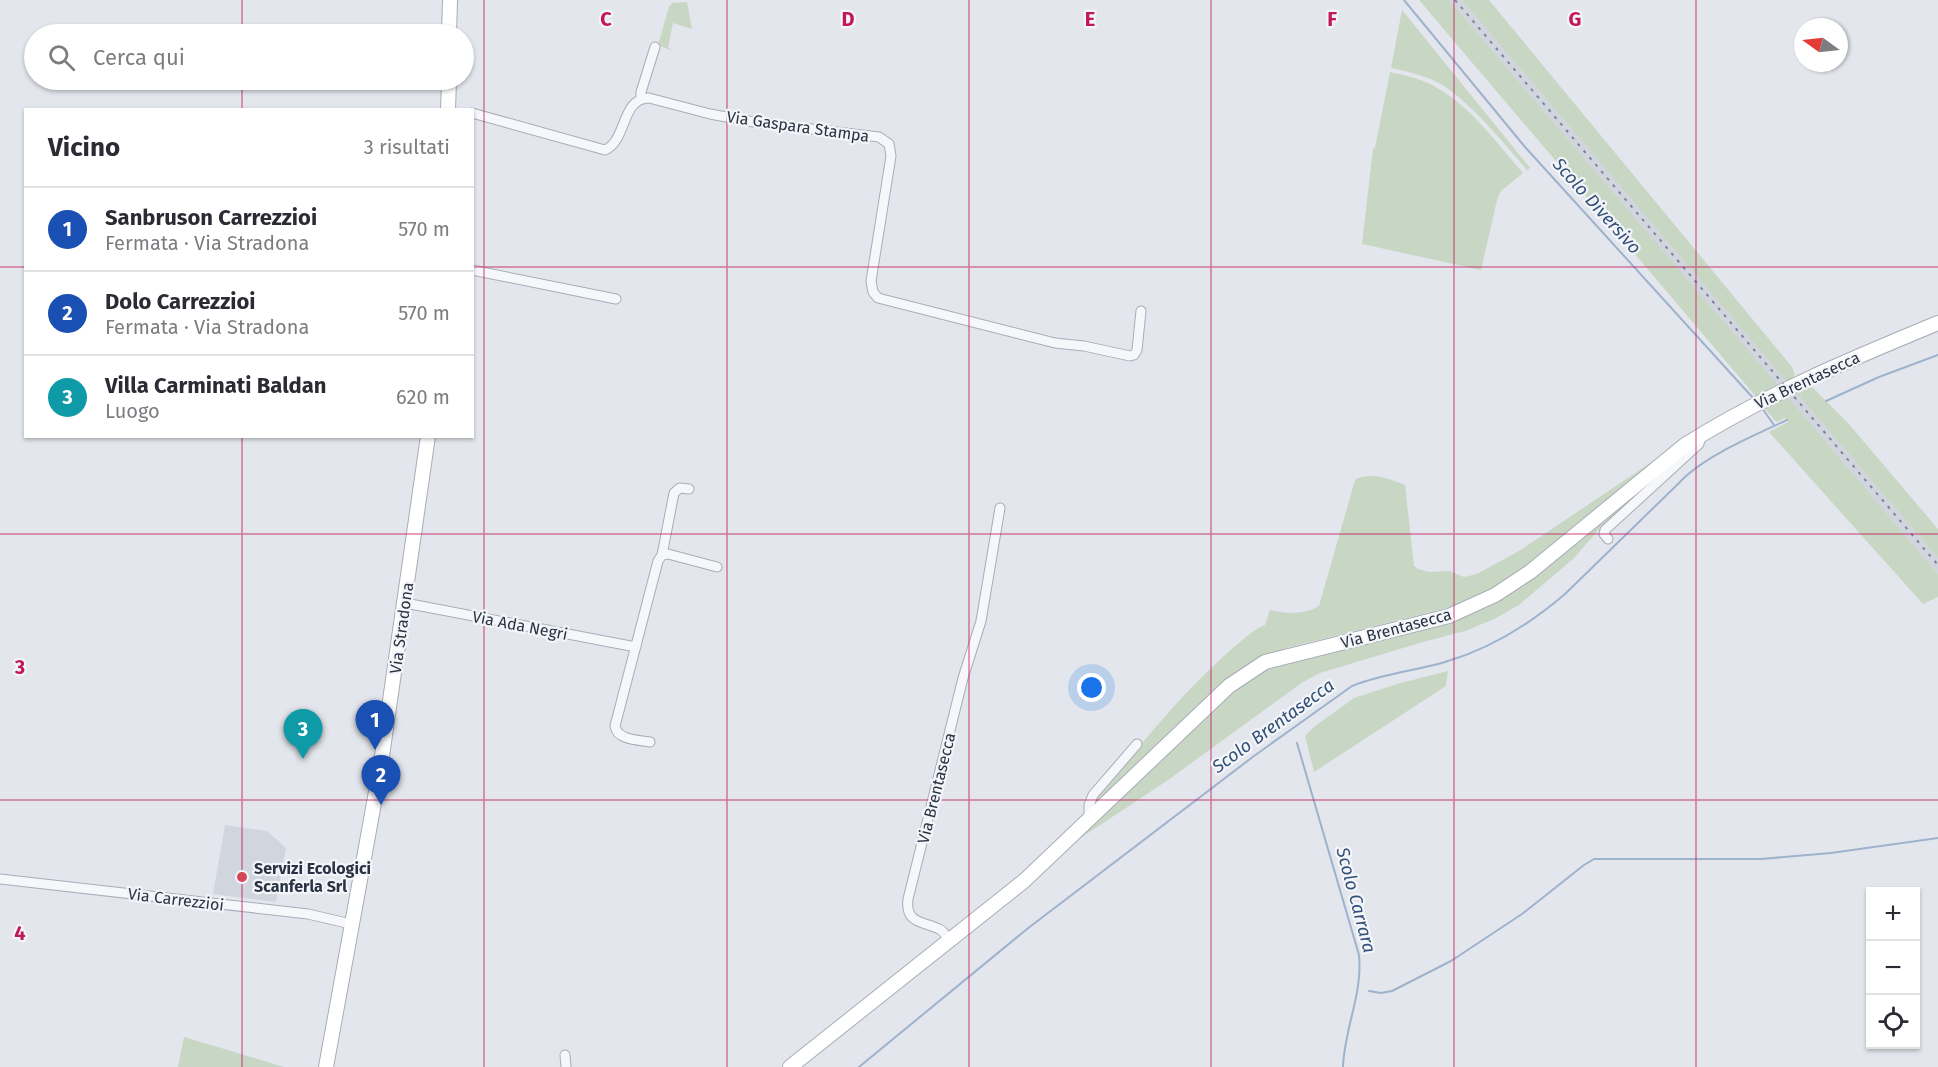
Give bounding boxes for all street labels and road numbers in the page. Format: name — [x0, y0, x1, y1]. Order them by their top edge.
street label: Via Gaspara Stampa — [725, 107, 871, 146]
street label: Via Brentasecca — [1752, 348, 1863, 413]
street label: Via Stradona — [386, 581, 417, 675]
street label: Via Brentasecca — [1339, 605, 1454, 652]
street label: Via Ada Negri — [471, 607, 569, 644]
street label: Via Brentasecca — [914, 731, 959, 846]
street label: Via Carrezzioi — [127, 884, 225, 915]

